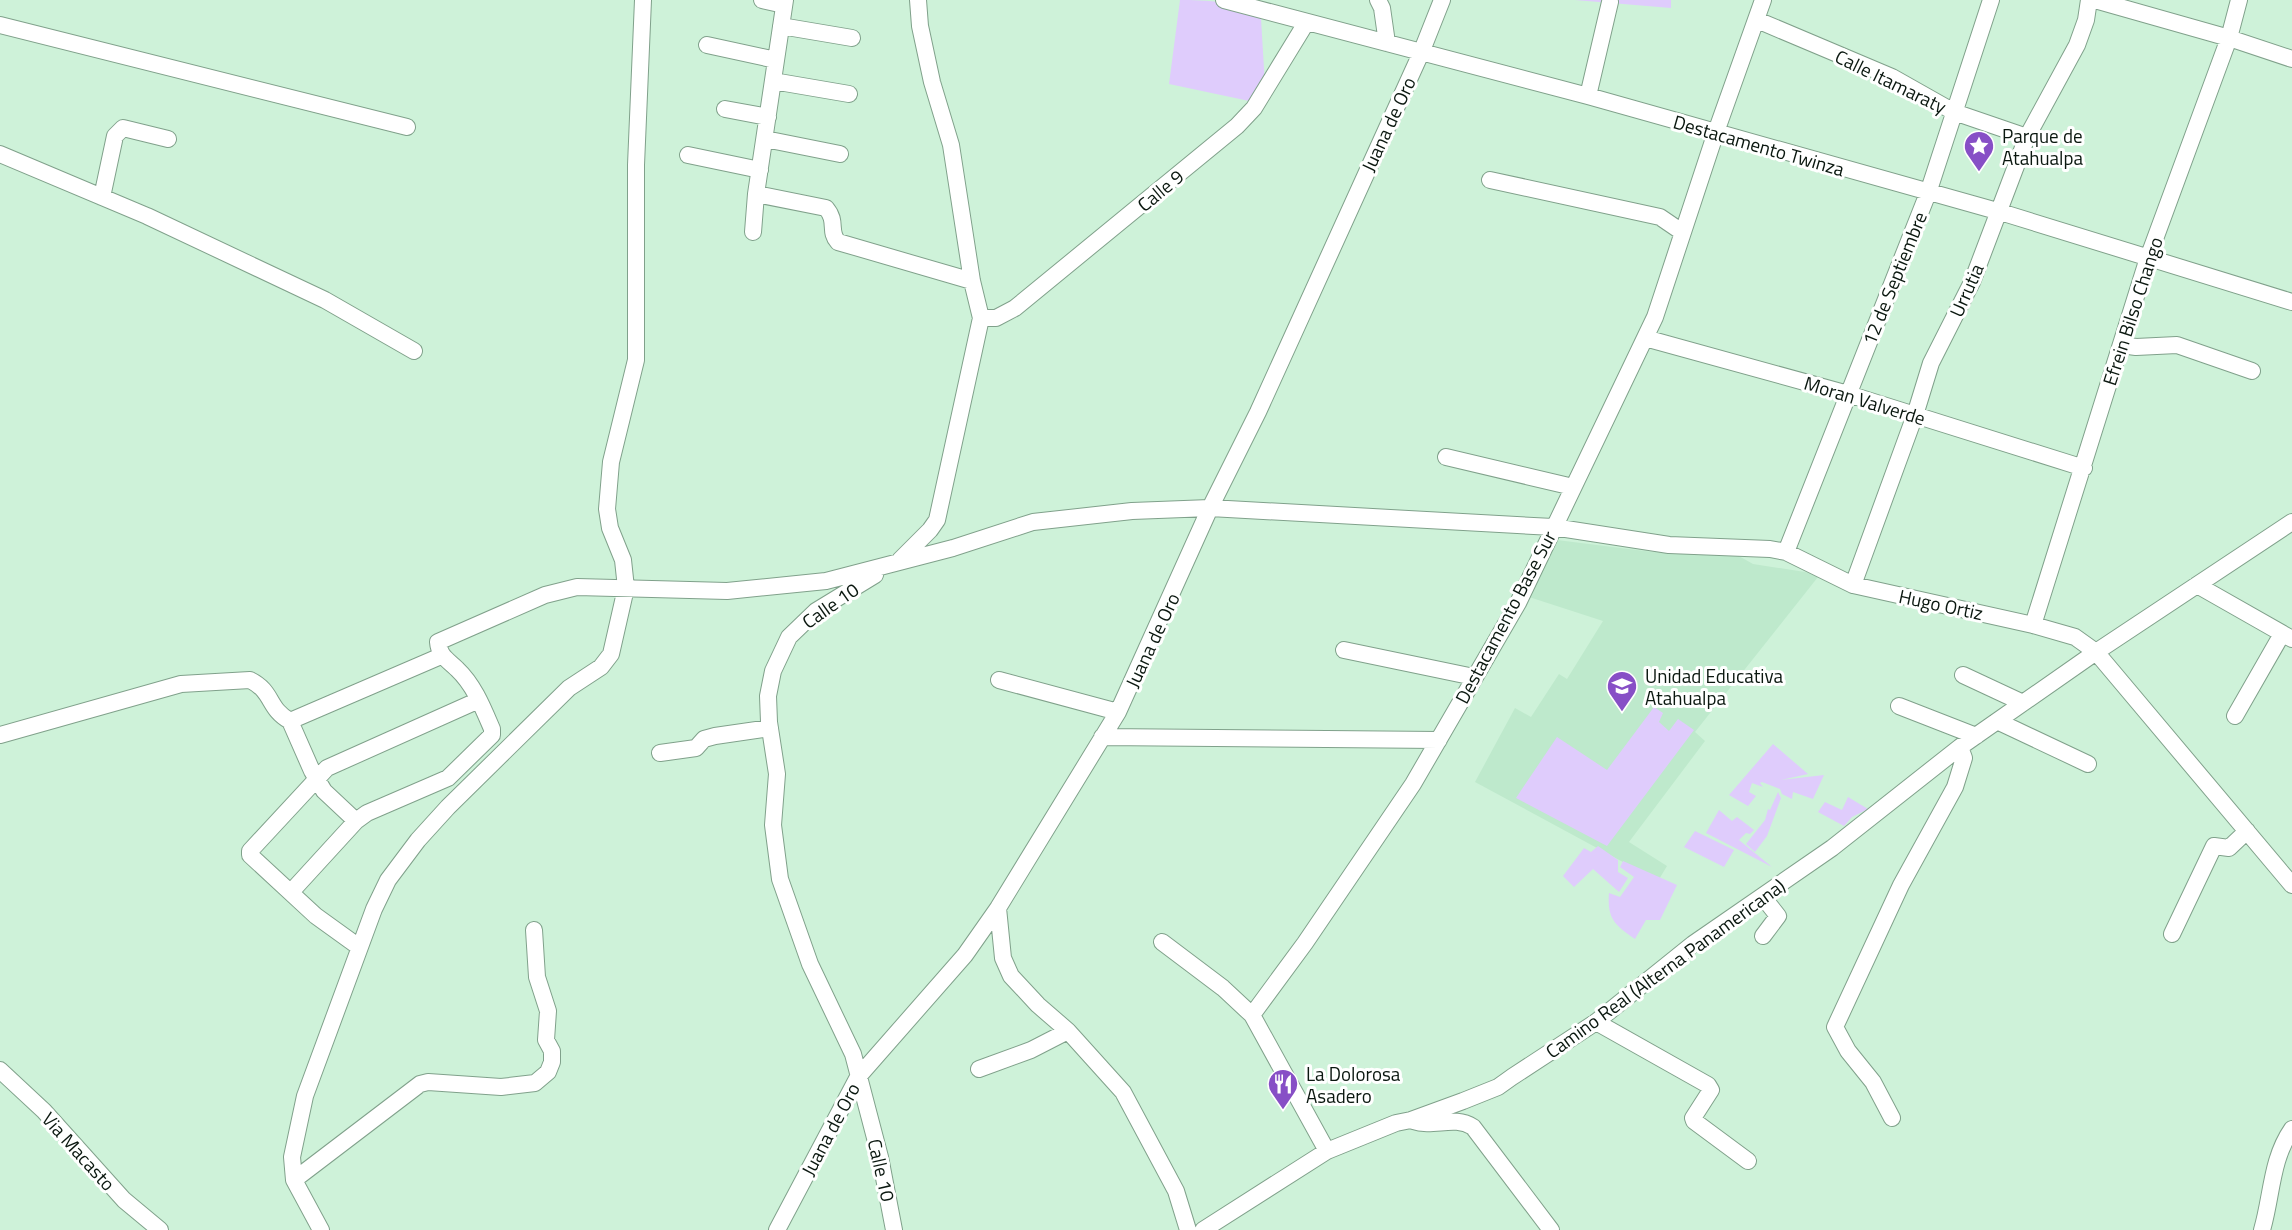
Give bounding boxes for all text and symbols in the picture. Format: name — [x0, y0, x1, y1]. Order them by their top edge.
street label: Calle Itamaraty — [1830, 42, 1952, 120]
street label: Juana de Oro — [1353, 72, 1423, 176]
street label: Destacamento Twinza — [1670, 107, 1848, 183]
place label: Parque de Atahualpa — [2002, 121, 2083, 172]
place icon: Parque de Atahualpa — [1962, 129, 1996, 173]
street label: Calle 9 — [1130, 162, 1190, 218]
street label: 12 de Septiembre — [1854, 207, 1934, 349]
street label: Efrein Bilso Chango — [2094, 233, 2170, 389]
street label: Urrutia — [1941, 258, 1991, 321]
street label: Moran Valverde — [1801, 368, 1929, 432]
street label: Destacamento Base Sur — [1447, 525, 1563, 709]
street label: Calle 10 — [796, 575, 864, 635]
street label: Hugo Ortiz — [1896, 581, 1986, 627]
street label: Juana de Oro — [1117, 588, 1187, 692]
place label: Unidad Educativa Atahualpa — [1645, 661, 1783, 712]
school or university icon: Unidad Educativa Atahualpa — [1605, 669, 1639, 713]
street label: Camino Real (Alterna Panamericana) — [1539, 871, 1791, 1065]
place label: La Dolorosa Asadero — [1306, 1059, 1401, 1110]
restaurant icon: La Dolorosa Asadero — [1266, 1067, 1300, 1111]
street label: Juana de Oro — [793, 1077, 867, 1181]
street label: Via Macasto — [36, 1105, 122, 1197]
street label: Calle 10 — [861, 1136, 903, 1204]

